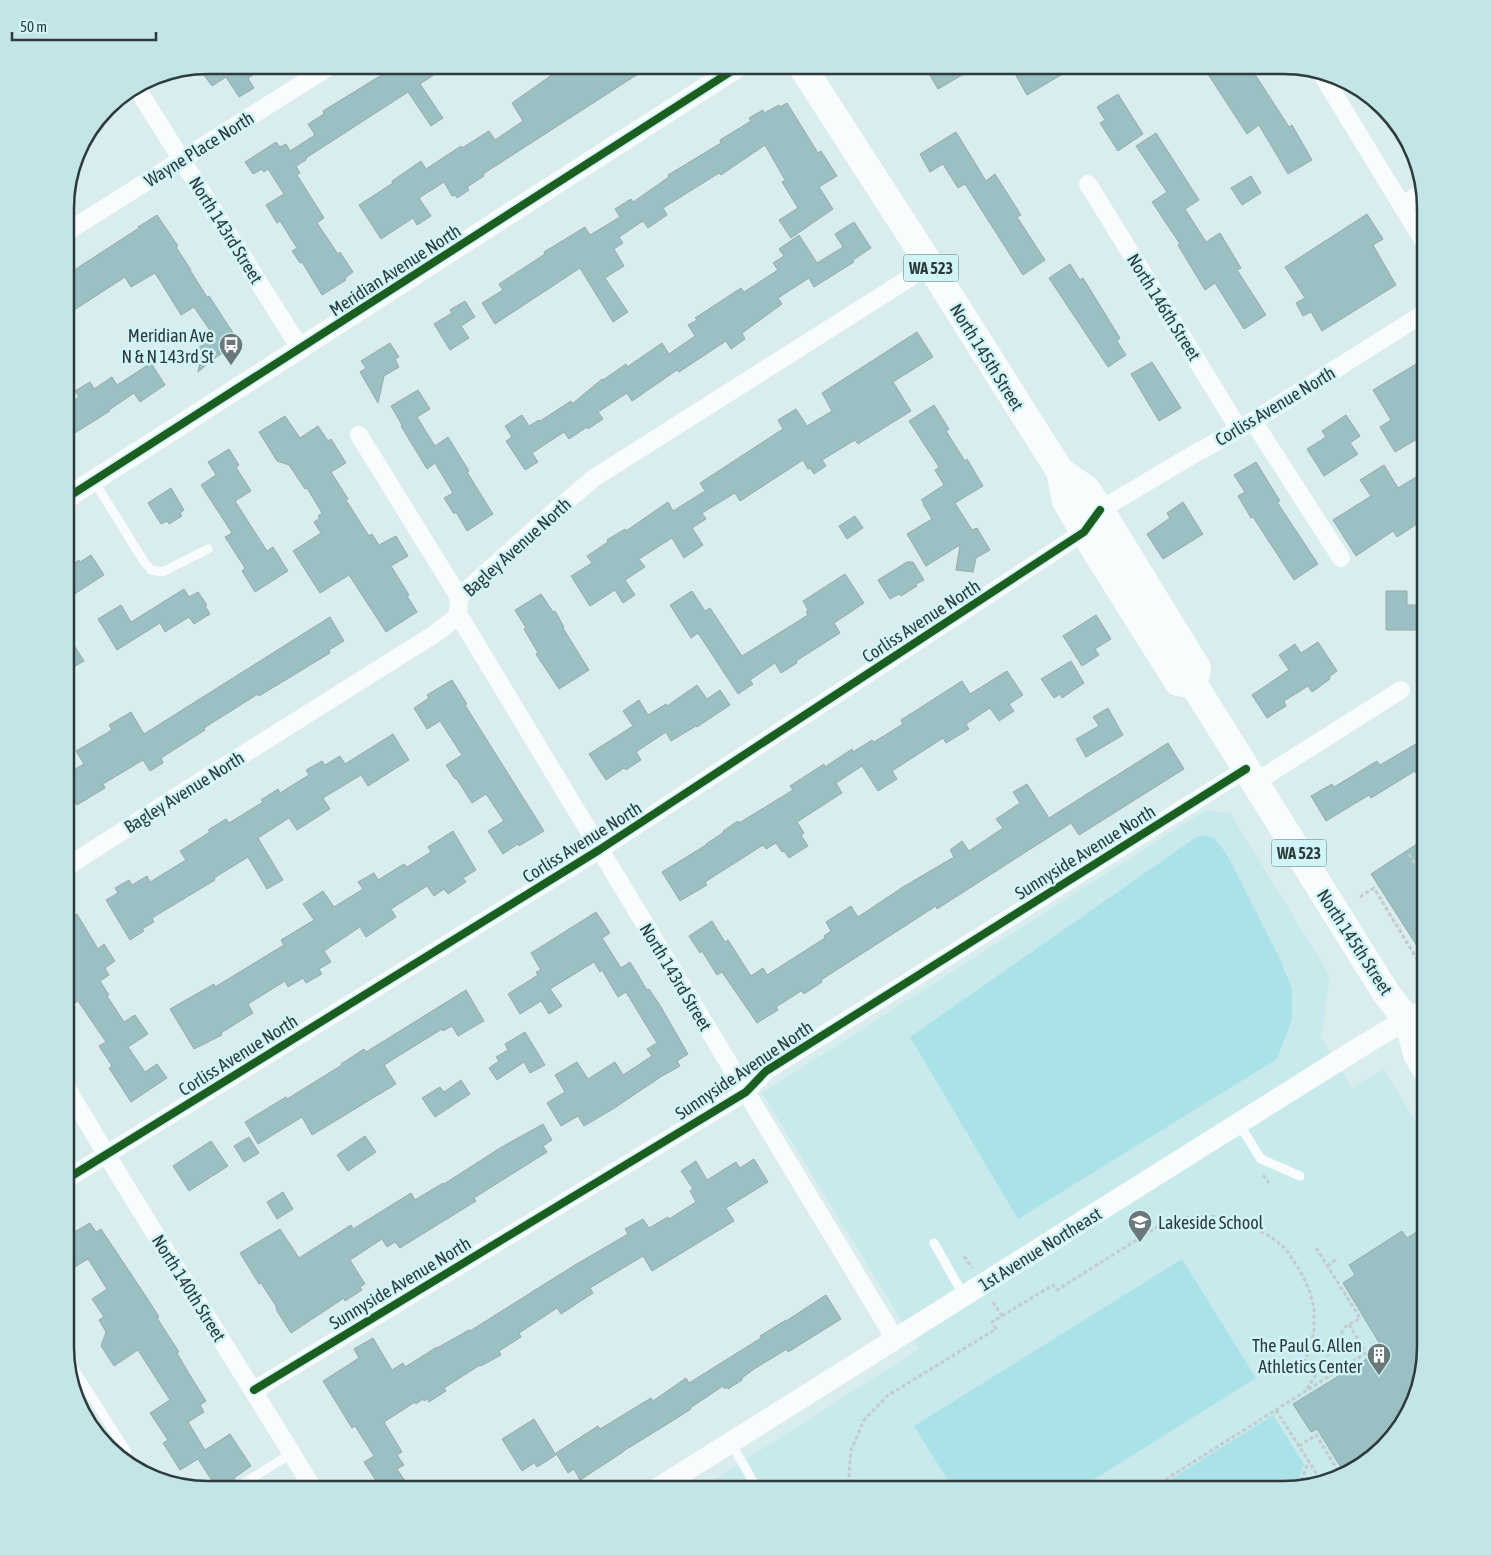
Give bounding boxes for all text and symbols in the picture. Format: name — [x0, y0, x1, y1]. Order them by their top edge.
scale bar — [12, 10, 156, 42]
text: 50 m — [20, 18, 47, 35]
street label: Wayne Place North — [140, 107, 258, 191]
street label: North 143rd Street — [185, 173, 267, 287]
street label: Meridian Avenue North — [325, 220, 465, 320]
street label: North 146th Street — [1123, 250, 1205, 364]
road number: WA 523 — [904, 254, 958, 282]
street label: North 145th Street — [946, 300, 1028, 414]
place label: Meridian Ave N & N 143rd St — [122, 325, 214, 367]
bus stop icon: Meridian Ave N & N 143rd St — [218, 332, 244, 366]
street label: Corliss Avenue North — [1211, 362, 1339, 450]
street label: Bagley Avenue North — [459, 493, 575, 601]
street label: Corliss Avenue North — [858, 575, 984, 667]
street label: Bagley Avenue North — [120, 747, 248, 837]
street label: Corliss Avenue North — [519, 797, 645, 887]
street label: Sunnyside Avenue North — [1011, 800, 1159, 904]
road number: WA 523 — [1272, 840, 1326, 866]
street label: North 145th Street — [1313, 885, 1397, 999]
street label: North 143rd Street — [636, 919, 716, 1035]
street label: Corliss Avenue North — [175, 1010, 301, 1100]
street label: Sunnyside Avenue North — [671, 1016, 817, 1124]
street label: 1st Avenue Northeast — [975, 1203, 1105, 1295]
school or university icon: Lakeside School — [1127, 1209, 1153, 1243]
place label: Lakeside School — [1158, 1212, 1264, 1233]
street label: North 140th Street — [148, 1231, 230, 1345]
street label: Sunnyside Avenue North — [325, 1232, 475, 1334]
place label: The Paul G. Allen Athletics Center — [1252, 1335, 1363, 1377]
building icon: The Paul G. Allen Athletics Center — [1366, 1342, 1392, 1376]

